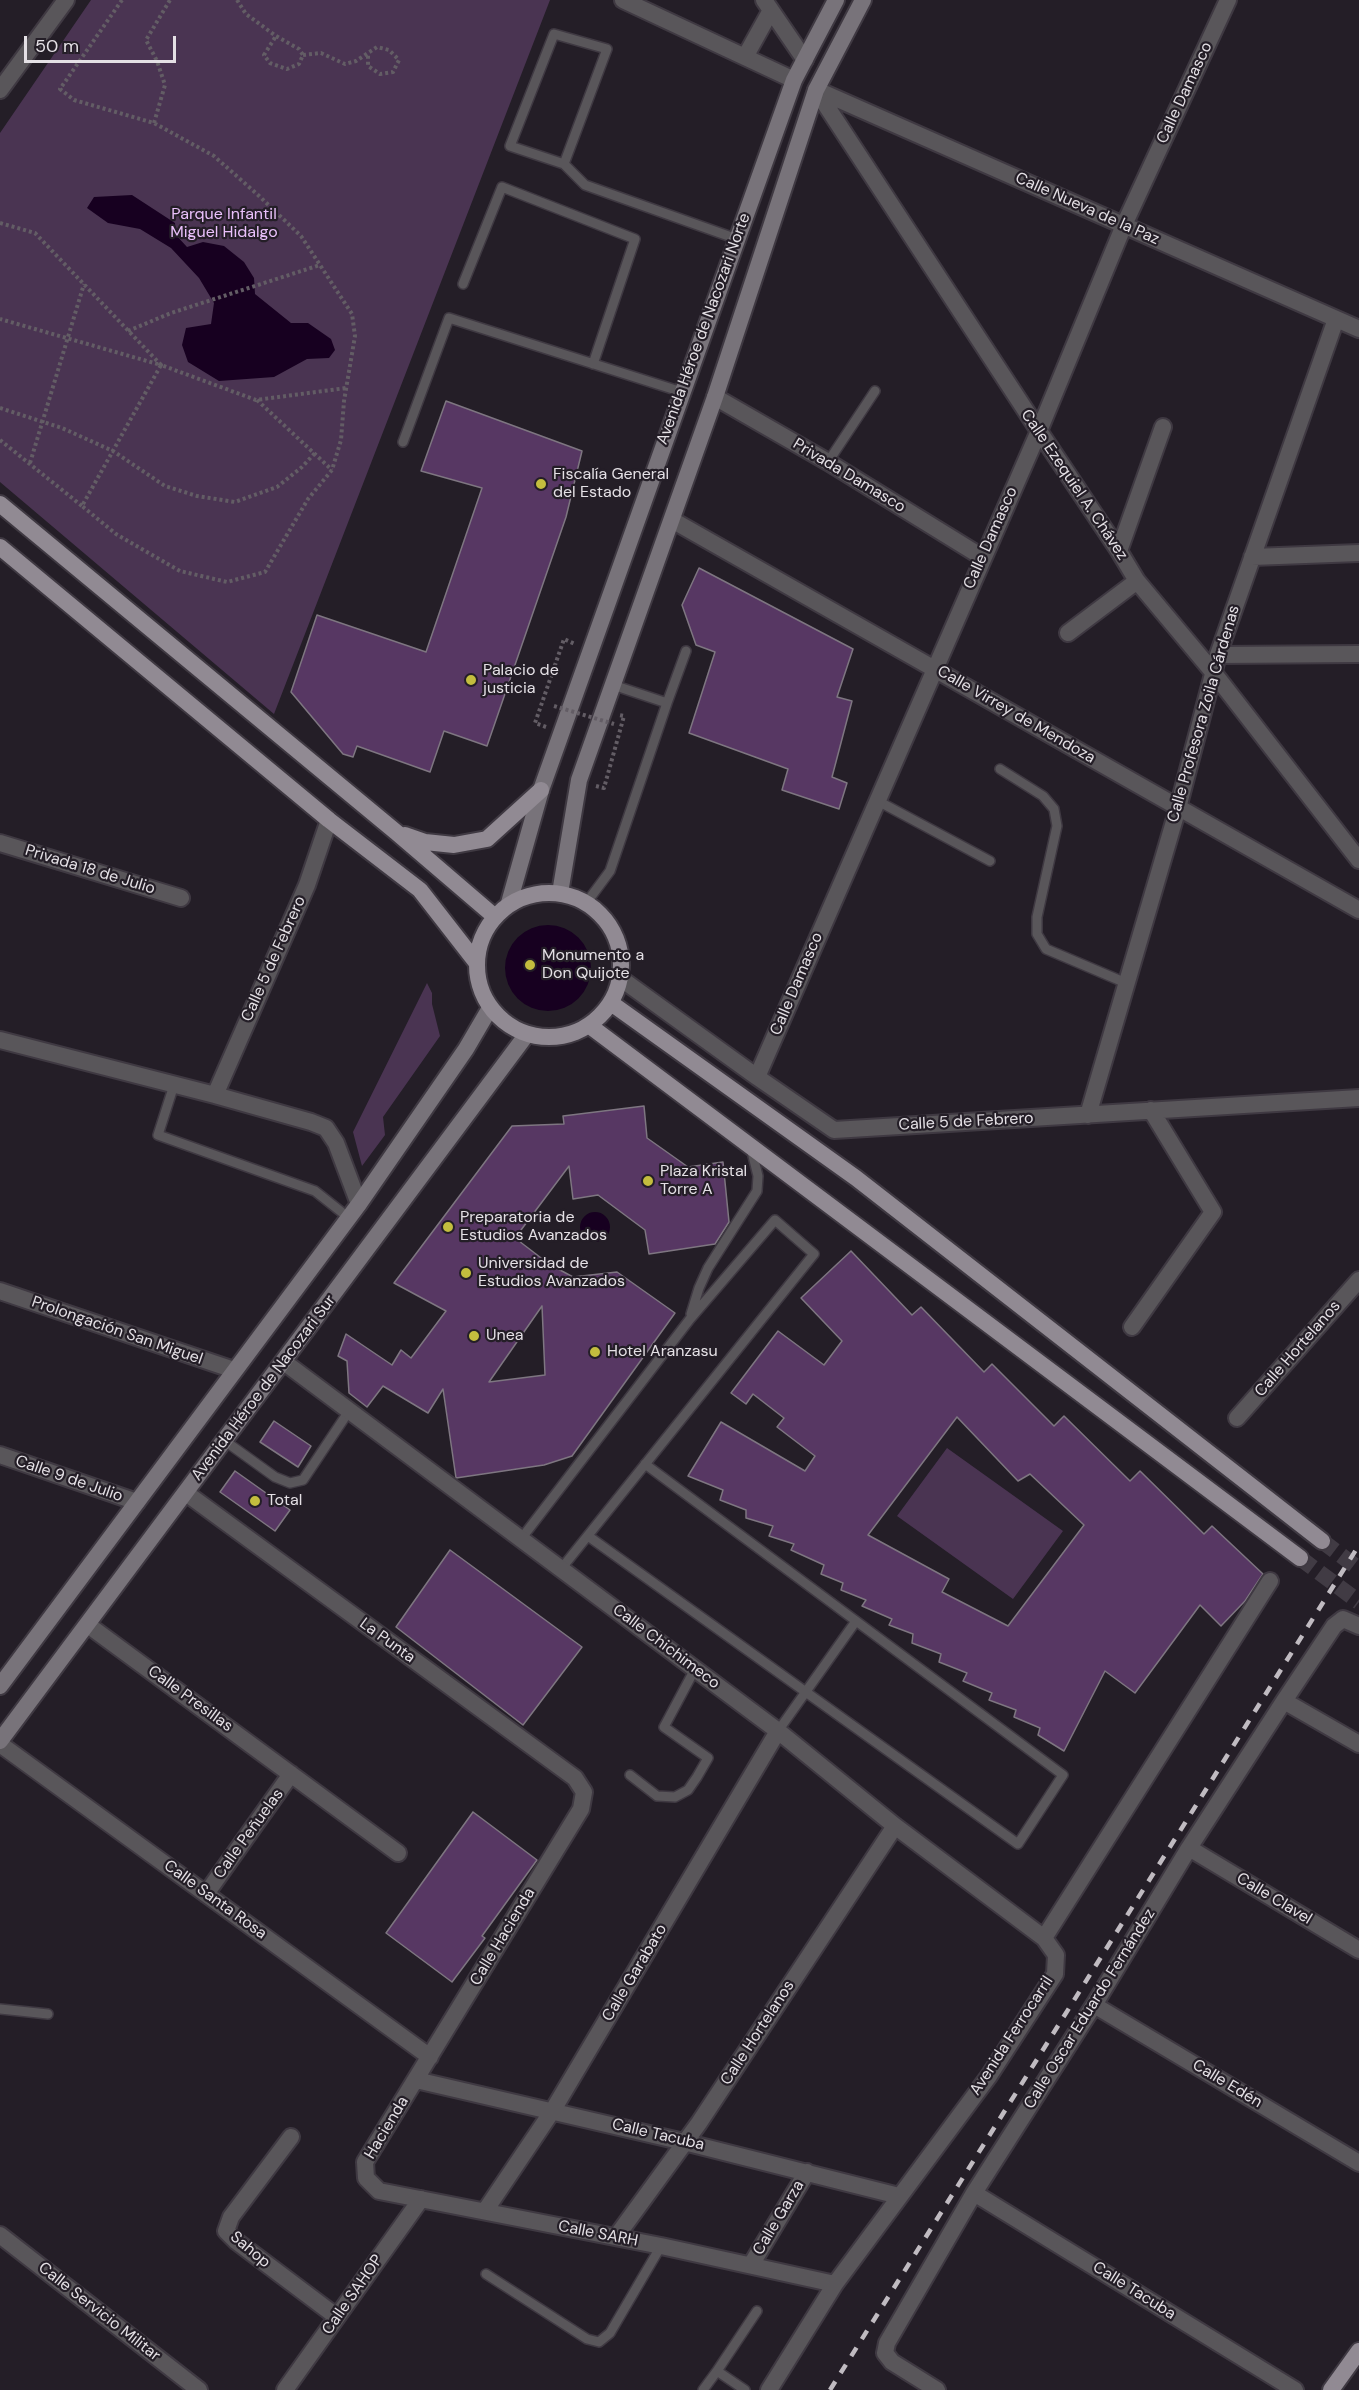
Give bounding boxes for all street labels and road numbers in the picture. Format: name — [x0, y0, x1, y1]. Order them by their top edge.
street label: Calle Damasco — [1153, 39, 1217, 147]
street label: Calle Nueva de la Paz — [1012, 169, 1162, 249]
street label: Avenida Héroe de Nacozari Norte — [653, 211, 755, 447]
street label: Calle Ezequiel A. Chávez — [1016, 406, 1132, 564]
street label: Privada Damasco — [789, 435, 909, 517]
street label: Calle Damasco — [960, 484, 1022, 592]
street label: Calle Profesora Zoila Cárdenas — [1164, 603, 1244, 825]
street label: Calle Virrey de Mendoza — [934, 662, 1098, 768]
street label: Privada 18 de Julio — [23, 841, 157, 899]
street label: Calle 5 de Febrero — [238, 893, 310, 1025]
street label: Calle Damasco — [767, 930, 827, 1038]
street label: Calle 5 de Febrero — [898, 1109, 1034, 1135]
street label: Avenida Héroe de Nacozari Sur — [188, 1291, 340, 1485]
street label: Prolongación San Miguel — [29, 1293, 205, 1369]
street label: Calle Hortelanos — [1251, 1297, 1345, 1401]
street label: Calle 9 de Julio — [13, 1452, 125, 1506]
street label: Calle Chichimeco — [609, 1600, 723, 1694]
street label: La Punta — [355, 1614, 419, 1668]
street label: Calle Presillas — [144, 1662, 236, 1736]
street label: Calle Peñuelas — [210, 1785, 288, 1883]
street label: Calle Santa Rosa — [160, 1856, 270, 1944]
street label: Calle Clavel — [1233, 1869, 1315, 1929]
street label: Calle Hacienda — [466, 1885, 540, 1989]
street label: Calle Oscar Eduardo Fernández — [1020, 1905, 1160, 2113]
street label: Calle Garabato — [598, 1921, 672, 2025]
street label: Avenida Ferrocarril — [966, 1973, 1058, 2099]
street label: Calle Hortelanos — [717, 1977, 799, 2089]
street label: Calle Edén — [1189, 2056, 1265, 2112]
street label: Hacienda — [361, 2093, 413, 2163]
street label: Calle Tacuba — [610, 2115, 706, 2155]
street label: Calle Garza — [749, 2177, 809, 2259]
street label: Calle SARH — [556, 2217, 640, 2251]
street label: Sahop — [226, 2228, 274, 2272]
street label: Calle SAHOP — [318, 2251, 388, 2339]
street label: Calle Servicio Militar — [34, 2258, 164, 2366]
street label: Calle Tacuba — [1089, 2258, 1179, 2324]

